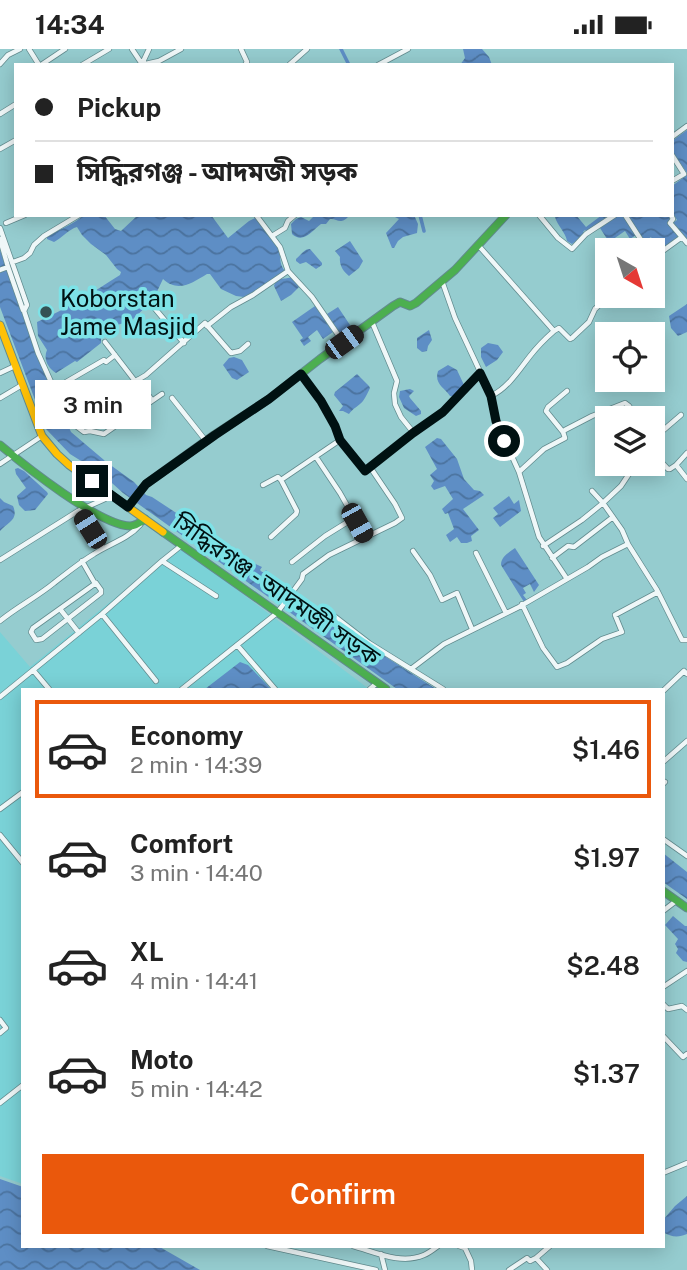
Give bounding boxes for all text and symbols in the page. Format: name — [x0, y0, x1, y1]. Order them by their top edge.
text: 14:34 — [35, 9, 104, 40]
text: Pickup — [77, 92, 161, 123]
text: সিদ্ধিরগঞ্জ - আদমজী সড়ক — [77, 156, 357, 187]
north arrow — [595, 238, 665, 308]
map controls — [595, 238, 665, 476]
place label: Koborstan Jame Masjid — [60, 284, 196, 340]
marker: Koborstan Jame Masjid — [38, 304, 54, 320]
car — [321, 321, 368, 363]
button: locate — [595, 322, 665, 392]
callout: 3 min — [34, 379, 150, 429]
text: 3 min — [63, 391, 123, 418]
button: layers — [595, 406, 665, 476]
route start — [488, 425, 520, 457]
route end — [76, 465, 108, 497]
car — [338, 500, 377, 546]
car — [70, 506, 111, 552]
street label: সিদ্ধিরগঞ্জ - আদমজী সড়ক — [168, 507, 386, 671]
icon: car — [46, 718, 109, 781]
text: Economy — [130, 720, 243, 751]
text: $1.46 — [572, 734, 640, 765]
text: 2 min · 14:39 — [130, 751, 262, 778]
icon: car — [46, 826, 109, 889]
text: Comfort — [130, 828, 233, 859]
text: $1.97 — [573, 842, 640, 873]
text: 3 min · 14:40 — [130, 859, 263, 886]
icon: car — [46, 934, 109, 997]
text: XL — [130, 936, 164, 967]
text: $2.48 — [566, 950, 640, 981]
text: 4 min · 14:41 — [130, 967, 258, 994]
icon: car — [46, 1042, 109, 1105]
text: Moto — [130, 1044, 193, 1075]
text: $1.37 — [573, 1058, 640, 1089]
text: 5 min · 14:42 — [130, 1075, 263, 1102]
button: Confirm — [42, 1154, 644, 1234]

